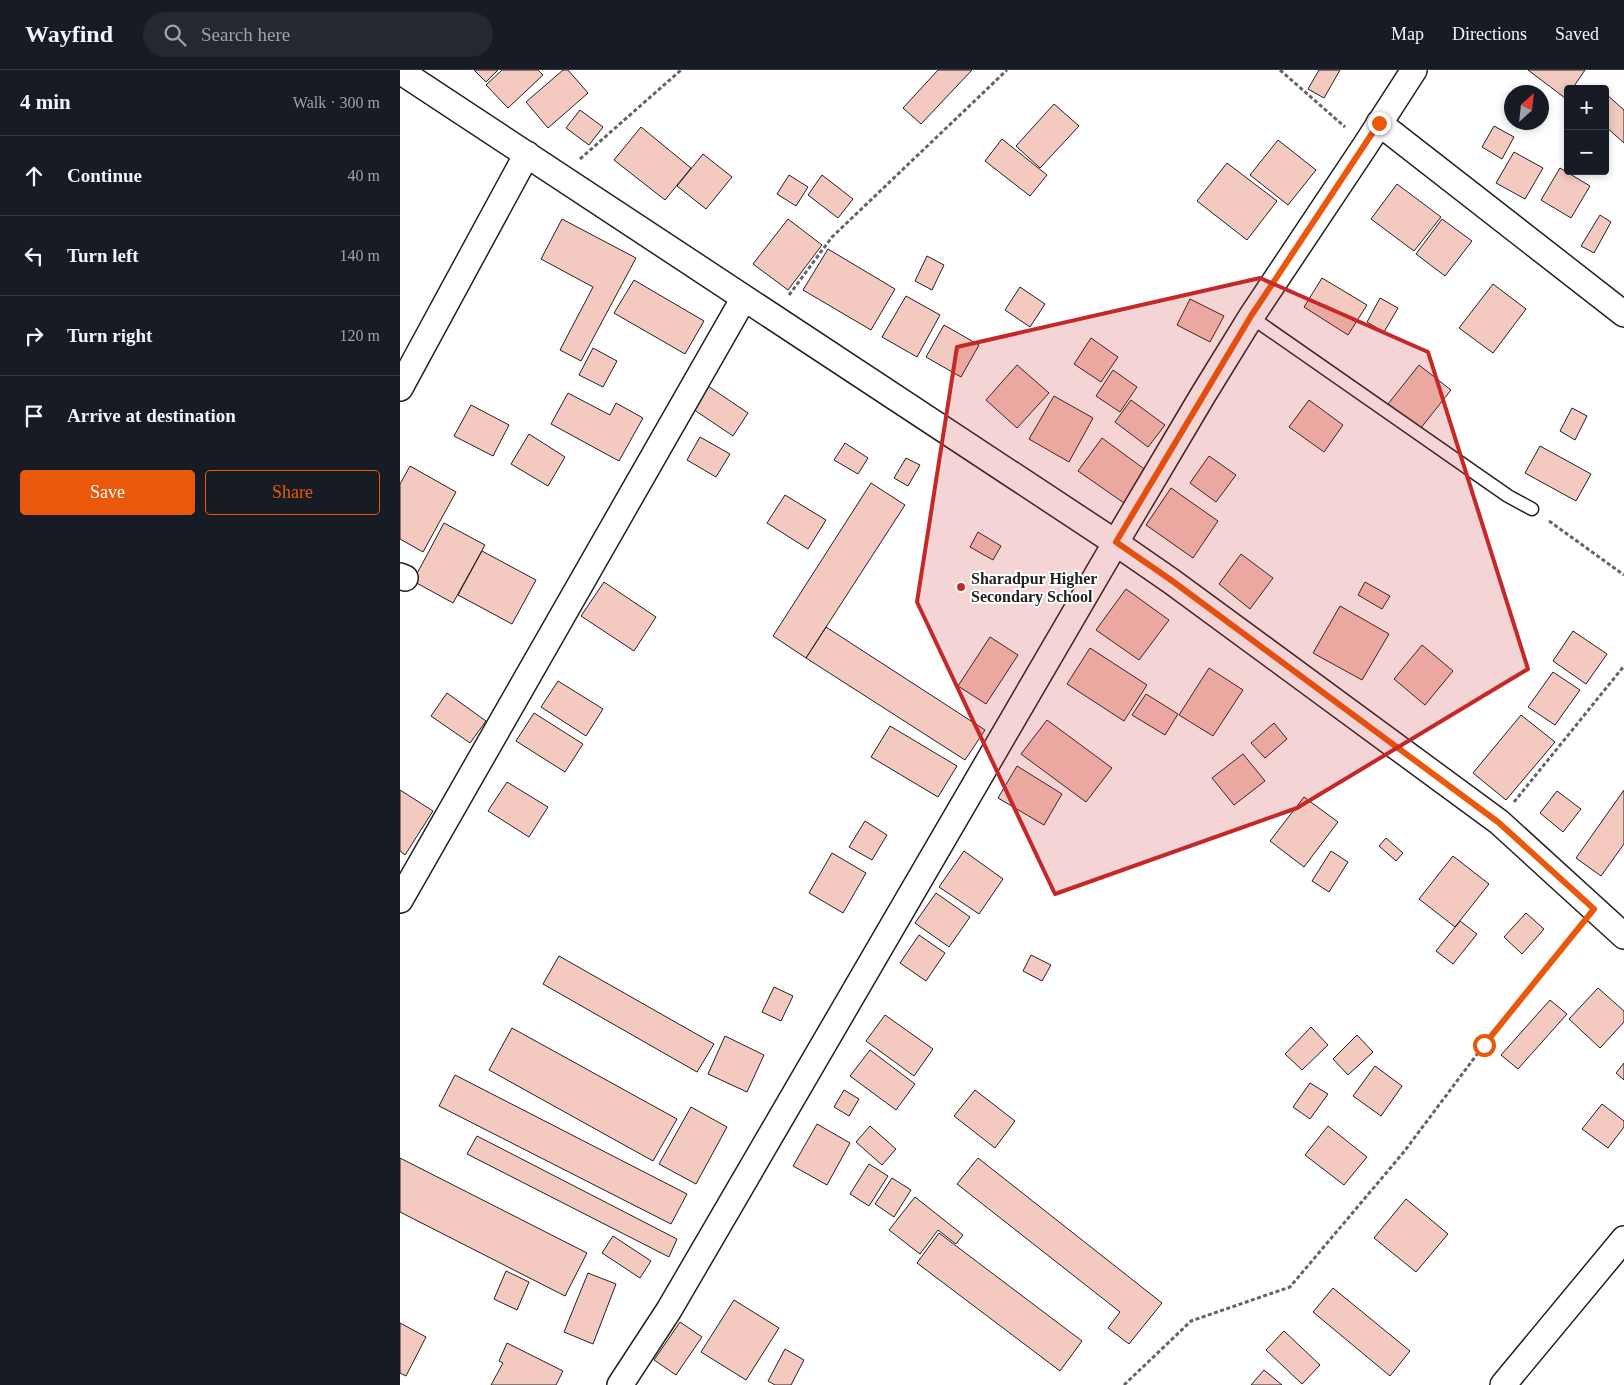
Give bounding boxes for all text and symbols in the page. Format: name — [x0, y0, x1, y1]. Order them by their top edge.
search box — [143, 12, 493, 57]
text: Wayfind — [25, 21, 113, 47]
icon: search — [161, 21, 189, 49]
text: Search here — [201, 24, 290, 45]
text: Map — [1391, 24, 1424, 44]
text: Directions — [1452, 24, 1527, 44]
text: Saved — [1555, 24, 1599, 44]
north arrow — [1504, 85, 1549, 130]
map controls — [1564, 85, 1609, 175]
button: + — [1564, 85, 1609, 130]
text: 4 min — [20, 90, 71, 114]
text: Walk · 300 m — [293, 94, 380, 111]
route end — [1368, 112, 1391, 135]
button: − — [1564, 130, 1609, 175]
icon: ahead — [20, 162, 48, 190]
text: Continue — [67, 165, 142, 186]
text: 40 m — [348, 167, 380, 184]
icon: left — [20, 242, 48, 270]
text: Turn left — [67, 245, 139, 266]
text: 140 m — [340, 247, 380, 264]
icon: right — [20, 322, 48, 350]
text: Turn right — [67, 325, 152, 346]
text: 120 m — [340, 327, 380, 344]
icon: arrive — [20, 402, 48, 430]
text: Arrive at destination — [67, 405, 236, 426]
button: Save — [20, 470, 195, 515]
button: Share — [205, 470, 380, 515]
place label: Sharadpur Higher Secondary School — [971, 570, 1097, 606]
marker: Sharadpur Higher Secondary School — [955, 581, 967, 593]
route start — [1473, 1034, 1496, 1057]

